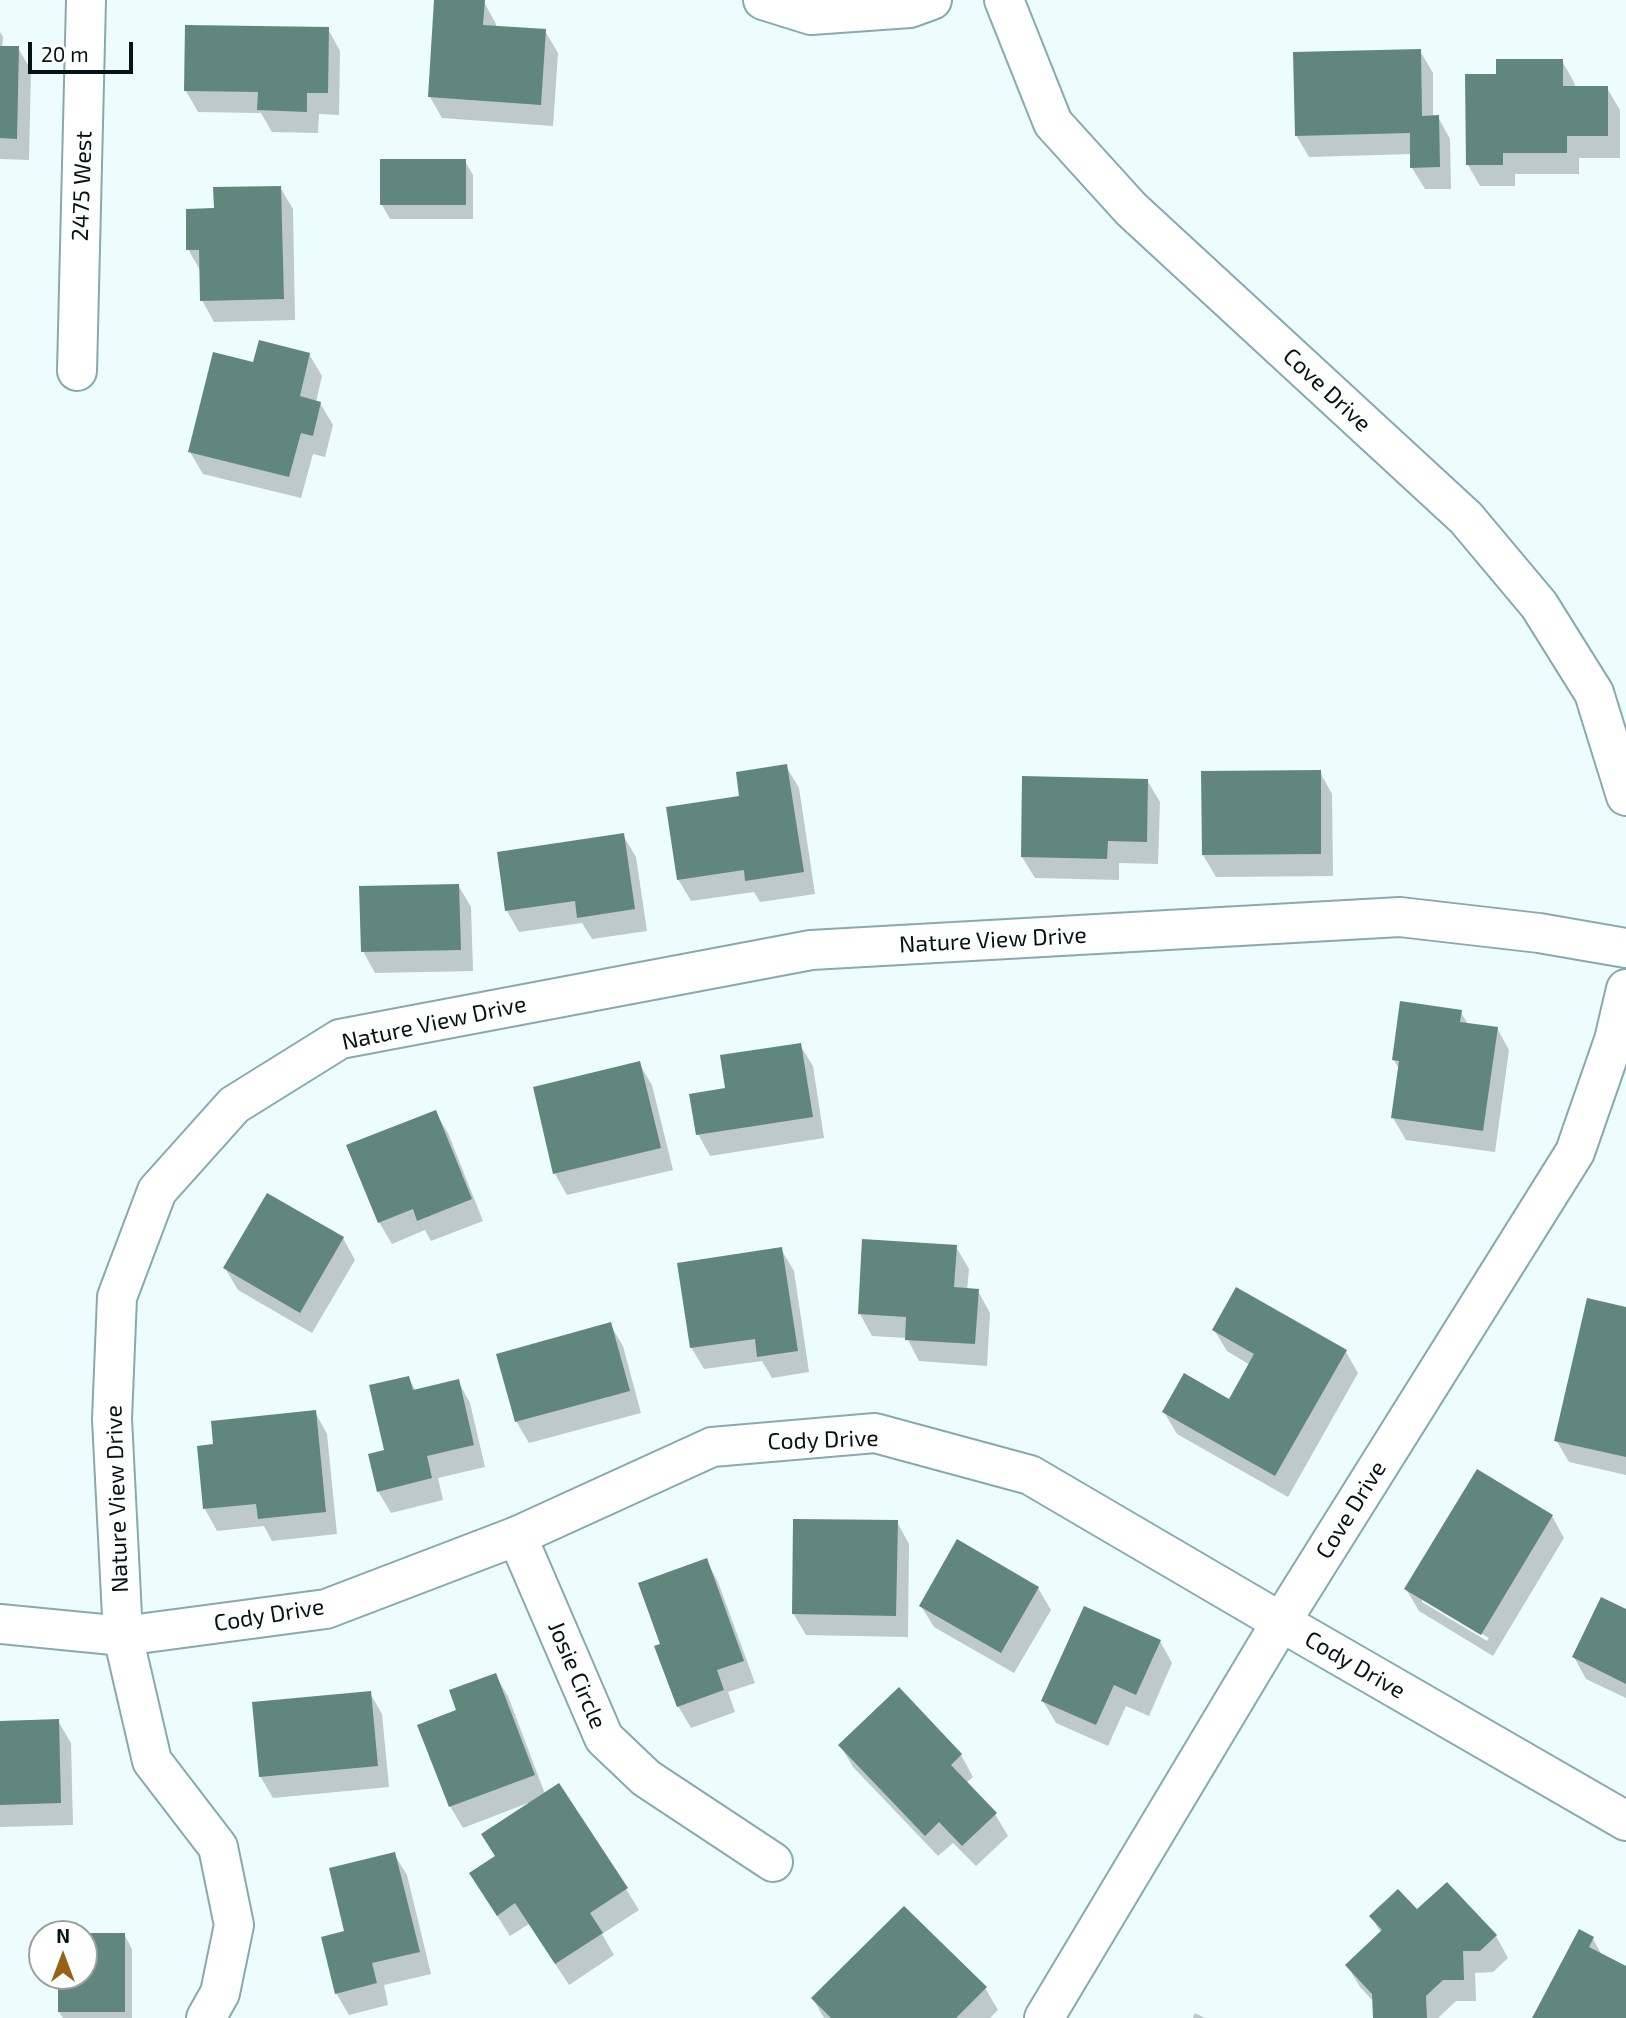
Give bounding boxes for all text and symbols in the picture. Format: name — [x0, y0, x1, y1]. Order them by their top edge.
scale bar — [32, 28, 136, 72]
text: 20 m — [41, 41, 89, 66]
street label: 2475 West — [66, 130, 98, 242]
street label: Cove Drive — [1277, 342, 1377, 438]
street label: Nature View Drive — [898, 921, 1088, 959]
street label: Nature View Drive — [339, 990, 529, 1056]
street label: Nature View Drive — [100, 1405, 134, 1593]
street label: Cody Drive — [767, 1424, 879, 1456]
street label: Cove Drive — [1310, 1456, 1392, 1564]
street label: Cody Drive — [212, 1593, 326, 1637]
street label: Josie Circle — [542, 1617, 612, 1733]
street label: Cody Drive — [1300, 1625, 1410, 1705]
north arrow — [28, 1920, 98, 1990]
text: N — [56, 1924, 70, 1947]

